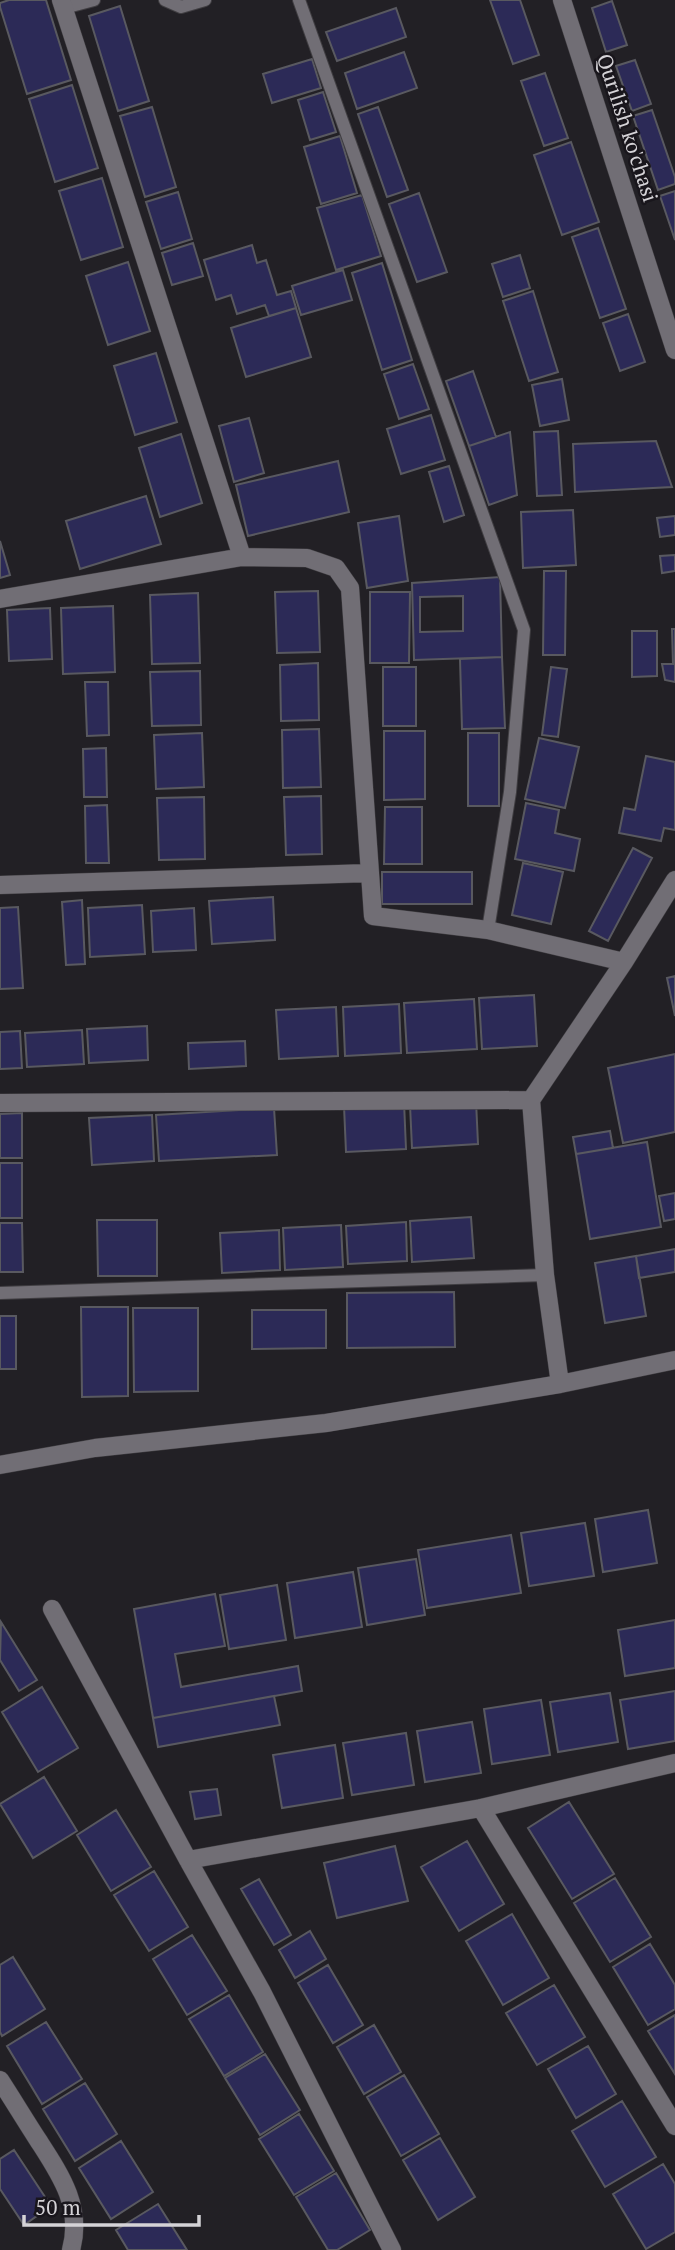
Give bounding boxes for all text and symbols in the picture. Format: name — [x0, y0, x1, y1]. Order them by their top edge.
street label: Qurilish ko'chasi — [591, 50, 665, 205]
scale bar — [24, 2184, 200, 2228]
text: 50 m — [35, 2193, 81, 2221]

